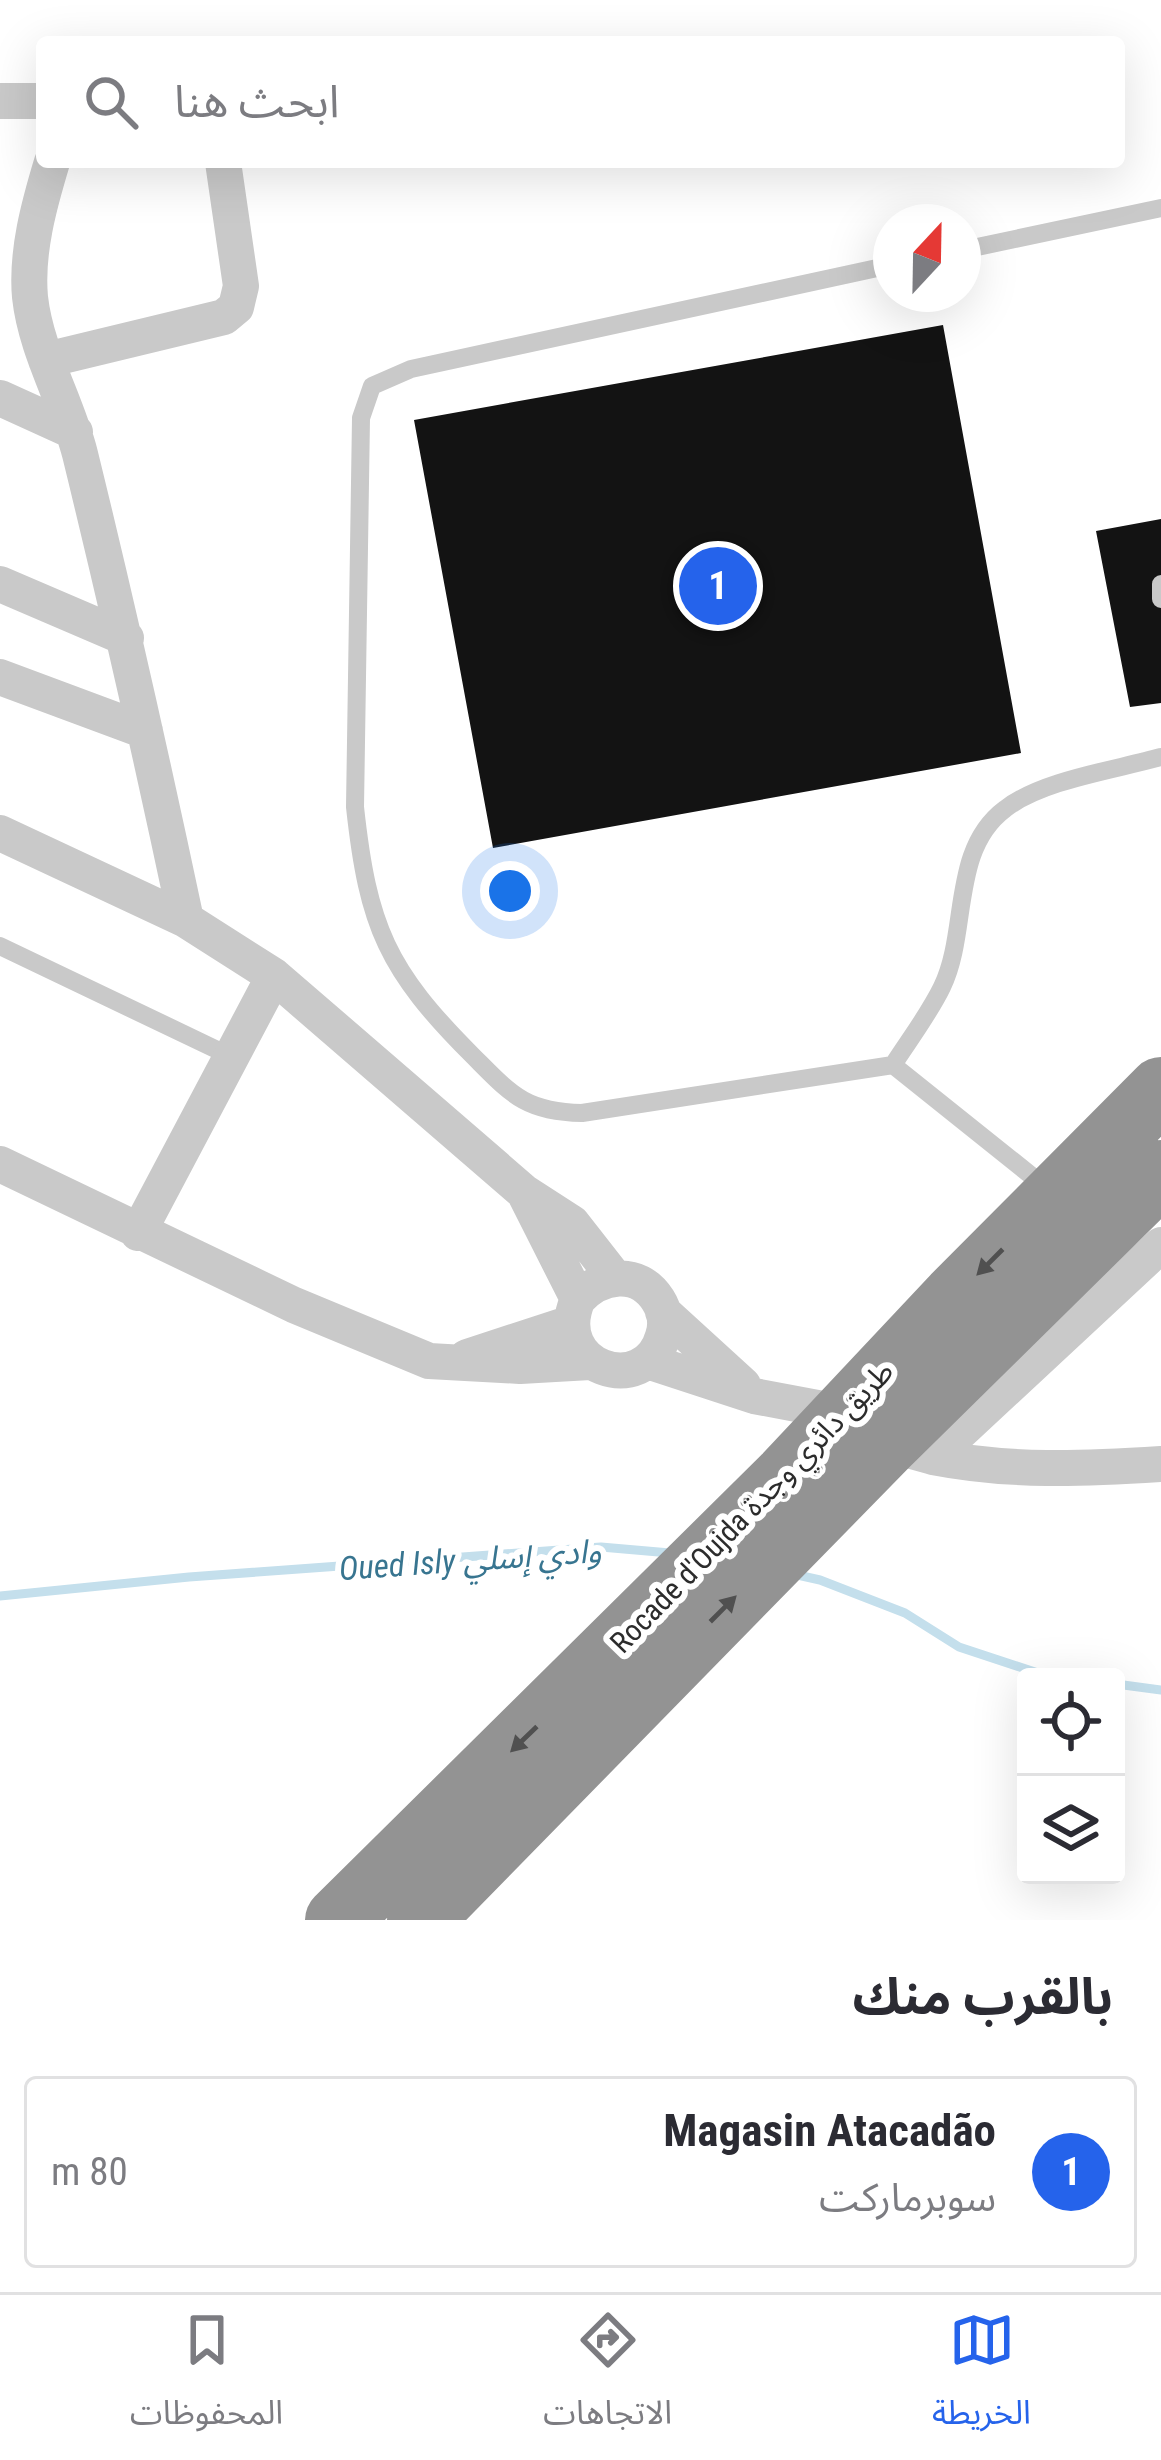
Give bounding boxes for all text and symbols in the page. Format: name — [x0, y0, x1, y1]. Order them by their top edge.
search box — [36, 36, 1125, 168]
icon: search — [78, 69, 144, 135]
text: ابحث هنا — [174, 75, 339, 128]
north arrow — [873, 204, 981, 312]
pin: 1 — [679, 541, 757, 631]
your location — [480, 861, 540, 921]
one-way arrow — [976, 1248, 1004, 1276]
street label: Rocade d'Oujda طريق دائري وجدة — [603, 1353, 905, 1664]
water label: Oued Isly وادي إسلي — [338, 1531, 603, 1595]
one-way arrow — [709, 1595, 737, 1623]
map controls — [1017, 1668, 1125, 1884]
button: locate — [1017, 1668, 1125, 1776]
one-way arrow — [510, 1724, 539, 1752]
button: layers — [1017, 1776, 1125, 1884]
text: بالقرب منك — [853, 1967, 1113, 2026]
text: Magasin Atacadão — [663, 2104, 996, 2157]
text: 80 m — [51, 2149, 128, 2195]
text: 1 — [1061, 2149, 1081, 2195]
text: سوبرماركت — [819, 2175, 996, 2221]
tab: المحفوظات — [130, 2307, 283, 2448]
tab: الاتجاهات — [543, 2307, 672, 2448]
tab: الخريطة — [932, 2307, 1031, 2448]

